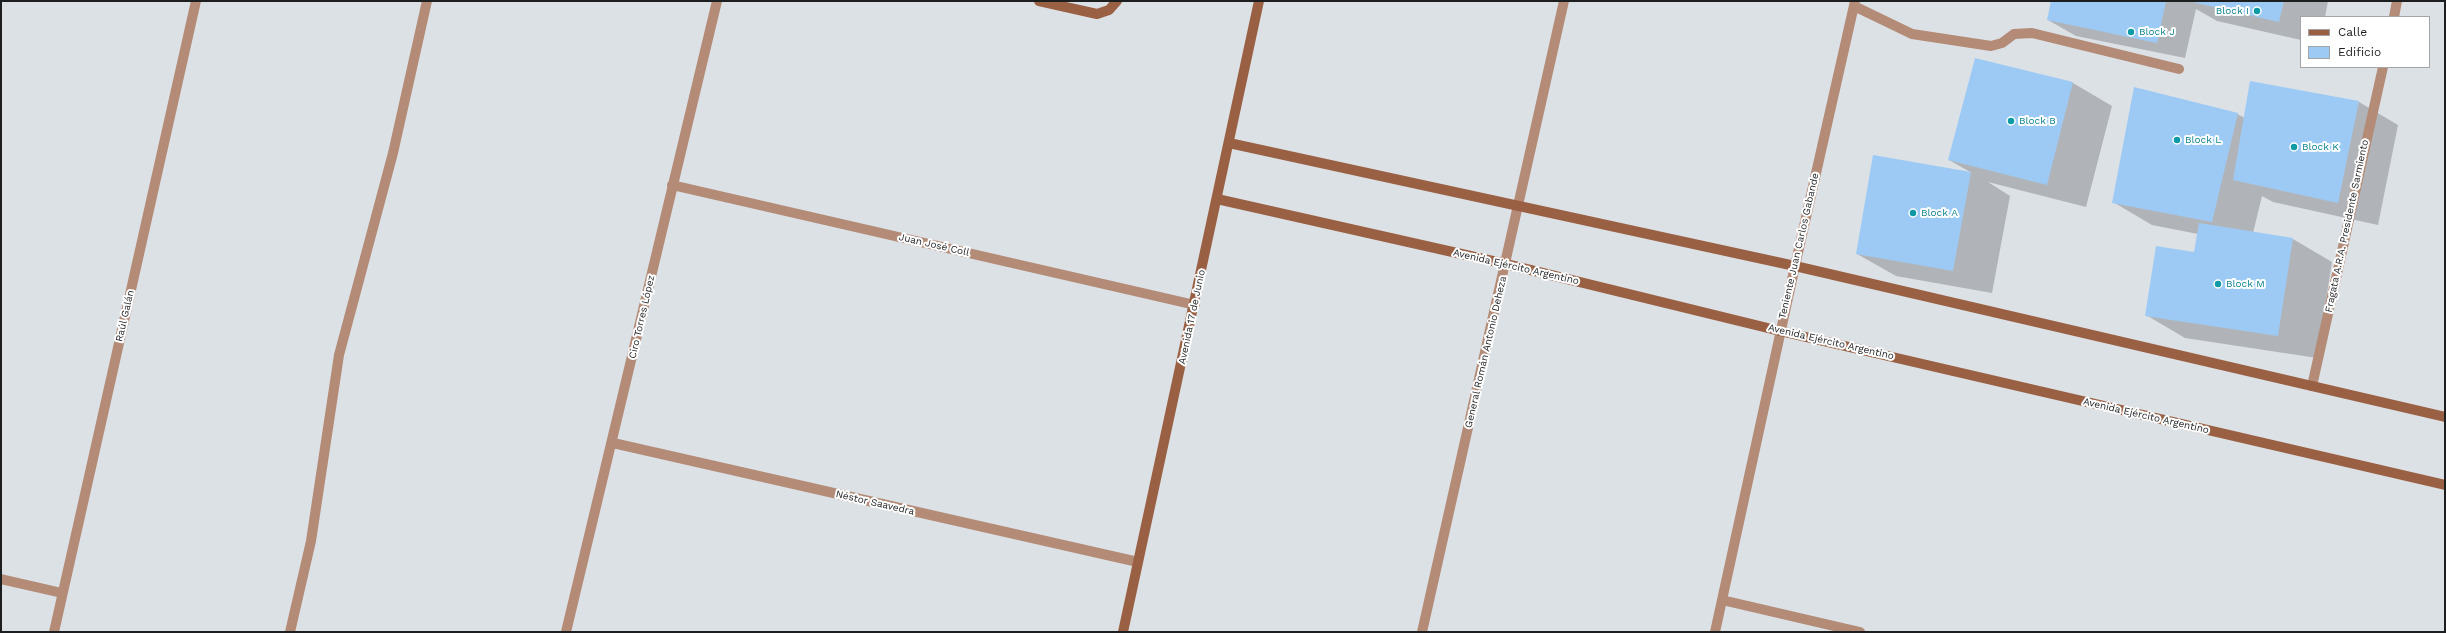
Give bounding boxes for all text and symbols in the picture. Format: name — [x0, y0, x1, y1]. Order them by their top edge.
place label: Block I — [2216, 5, 2249, 17]
marker: Block I — [2252, 6, 2262, 16]
legend — [2300, 16, 2430, 68]
text: Calle — [2338, 25, 2367, 39]
place label: Block J — [2139, 26, 2175, 38]
marker: Block J — [2126, 27, 2136, 37]
text: Edificio — [2338, 45, 2381, 59]
place label: Block B — [2019, 115, 2056, 127]
marker: Block B — [2006, 116, 2016, 126]
place label: Block L — [2185, 134, 2221, 146]
marker: Block L — [2172, 135, 2182, 145]
street label: Fragata A.R.A. Presidente Sarmiento — [2323, 138, 2371, 314]
place label: Block K — [2302, 141, 2339, 153]
marker: Block K — [2289, 142, 2299, 152]
street label: Teniente Juan Carlos Gabande — [1776, 172, 1822, 320]
place label: Block A — [1921, 207, 1958, 219]
marker: Block A — [1908, 208, 1918, 218]
street label: Juan José Coll — [898, 231, 970, 259]
street label: Avenida Ejército Argentino — [1452, 247, 1580, 287]
street label: Avenida 17 de Junio — [1176, 269, 1208, 365]
street label: Ciro Torres López — [627, 274, 657, 360]
street label: General Román Antonio Deheza — [1463, 275, 1509, 429]
place label: Block M — [2226, 278, 2265, 290]
marker: Block M — [2213, 279, 2223, 289]
street label: Raúl Galán — [113, 289, 137, 343]
street label: Avenida Ejército Argentino — [1767, 322, 1895, 362]
street label: Avenida Ejército Argentino — [2082, 396, 2210, 436]
street label: Néstor Saavedra — [835, 488, 915, 518]

